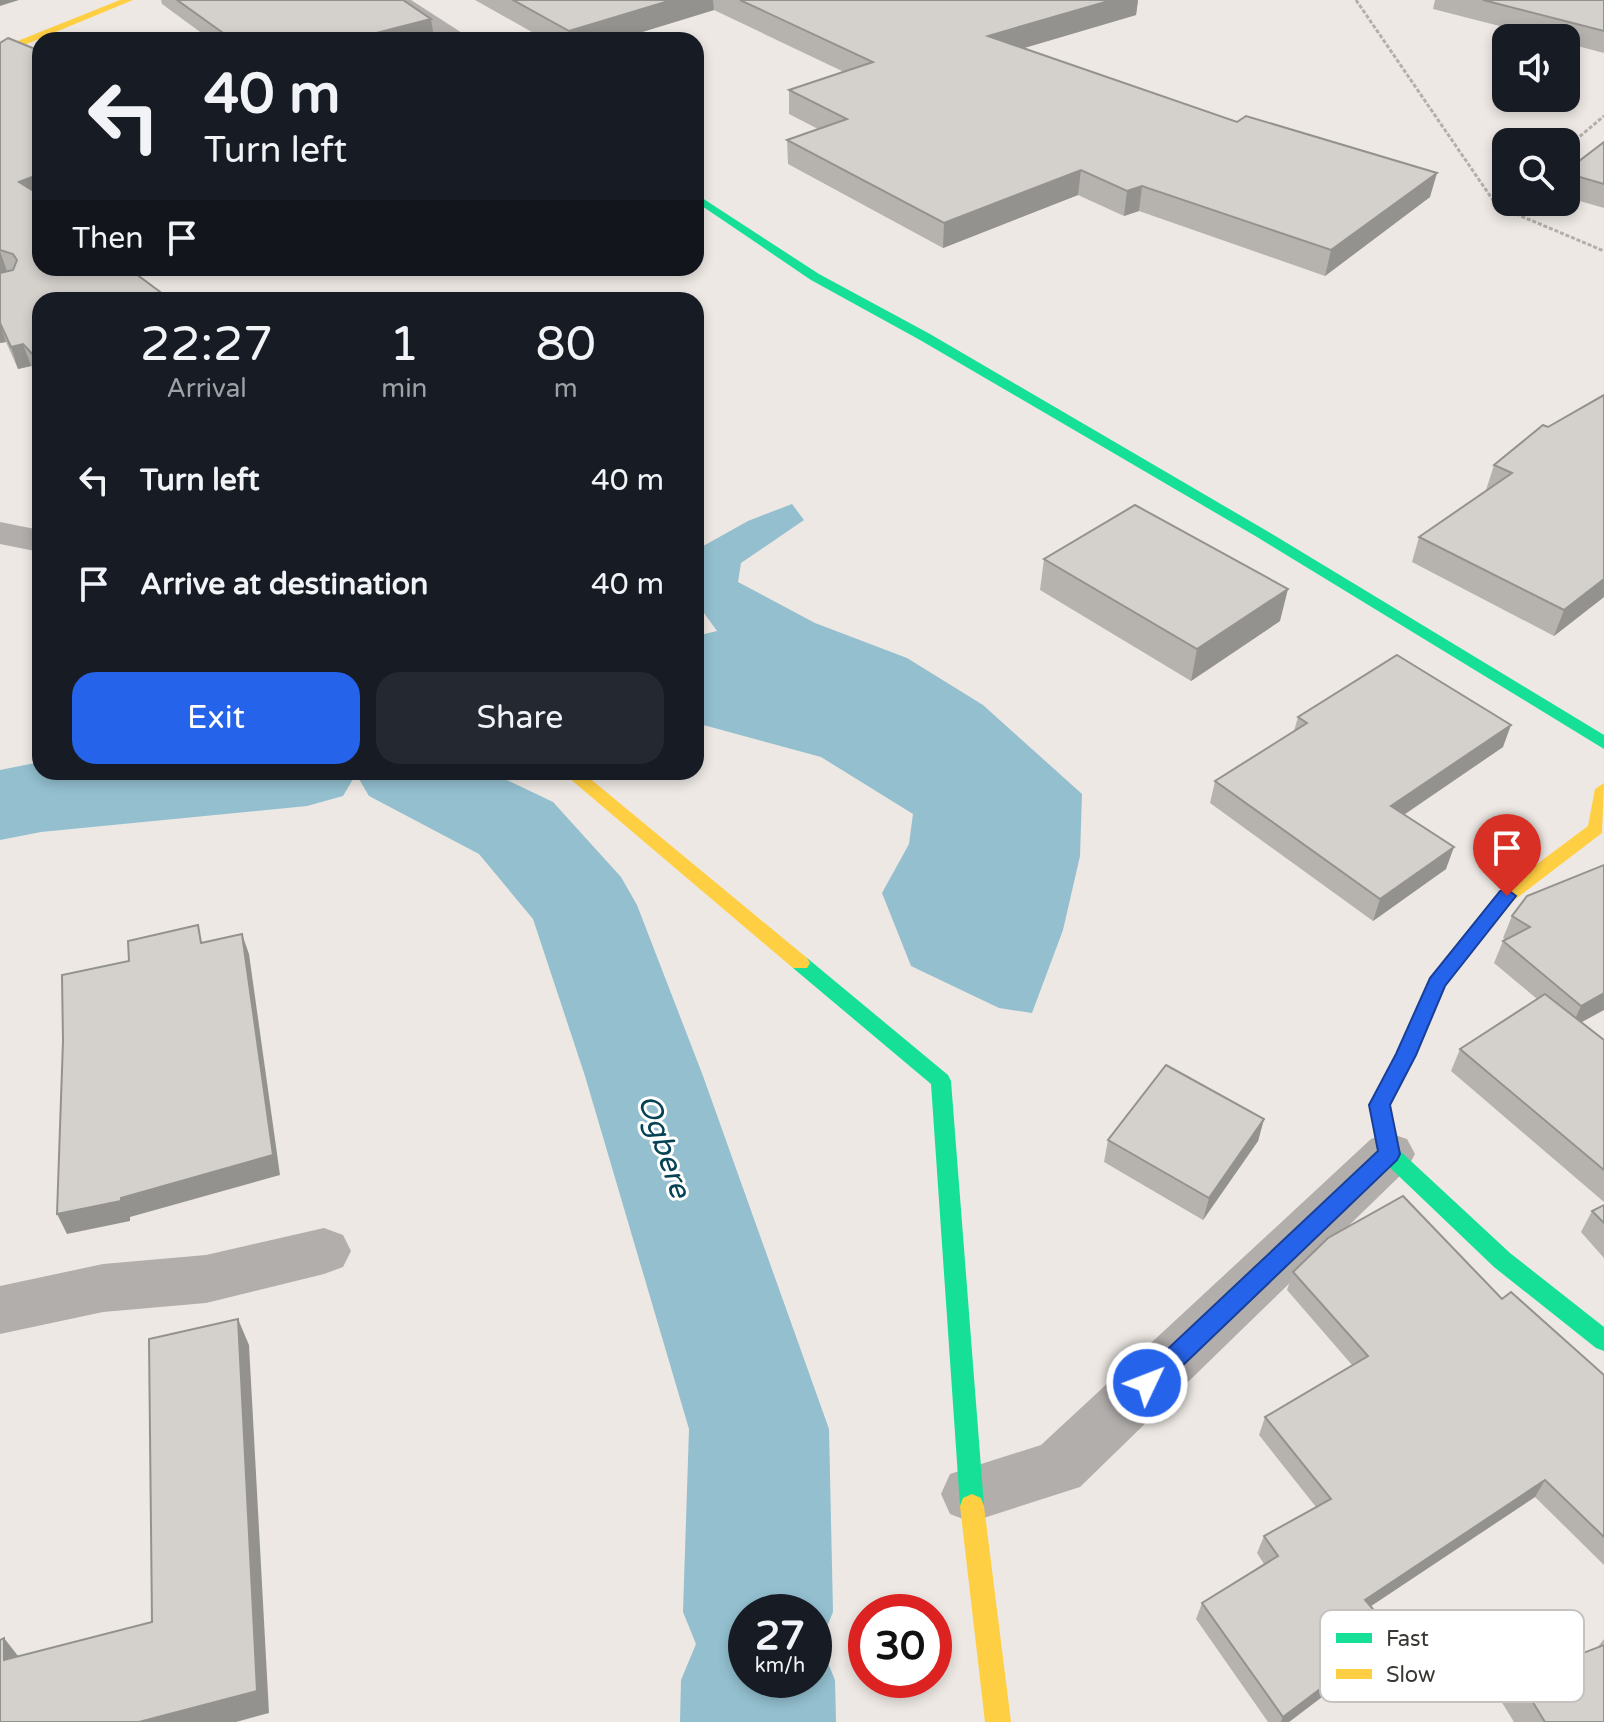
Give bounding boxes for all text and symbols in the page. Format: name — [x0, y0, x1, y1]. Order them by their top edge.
map controls — [1492, 24, 1580, 216]
button: sound — [1492, 24, 1580, 112]
text: 40 m — [204, 61, 340, 128]
icon: left — [72, 64, 176, 168]
button: search — [1492, 128, 1580, 216]
text: Turn left — [204, 129, 347, 172]
icon: arrive — [160, 216, 204, 260]
text: Then — [72, 220, 144, 257]
text: 22:27 — [140, 316, 273, 374]
text: 1 — [389, 316, 419, 374]
text: 80 — [536, 316, 596, 374]
text: Arrival — [166, 373, 247, 404]
text: min — [381, 373, 427, 404]
text: m — [554, 373, 578, 404]
icon: left — [72, 458, 116, 502]
text: Turn left — [140, 462, 259, 499]
text: 40 m — [591, 462, 664, 499]
icon: arrive — [72, 562, 116, 606]
text: Arrive at destination — [140, 566, 428, 603]
text: 40 m — [591, 566, 664, 603]
button: Exit — [72, 672, 360, 764]
button: Share — [376, 672, 664, 764]
pin — [1473, 814, 1541, 896]
icon: arrive — [1485, 826, 1529, 870]
water label: Ogbere — [629, 1090, 700, 1204]
position arrow — [1105, 1341, 1189, 1425]
speed limit sign: 30 — [848, 1594, 952, 1698]
legend — [1320, 1610, 1584, 1702]
text: 27 — [755, 1612, 805, 1660]
text: Fast — [1386, 1626, 1429, 1652]
text: km/h — [755, 1654, 805, 1678]
text: Slow — [1386, 1662, 1436, 1688]

